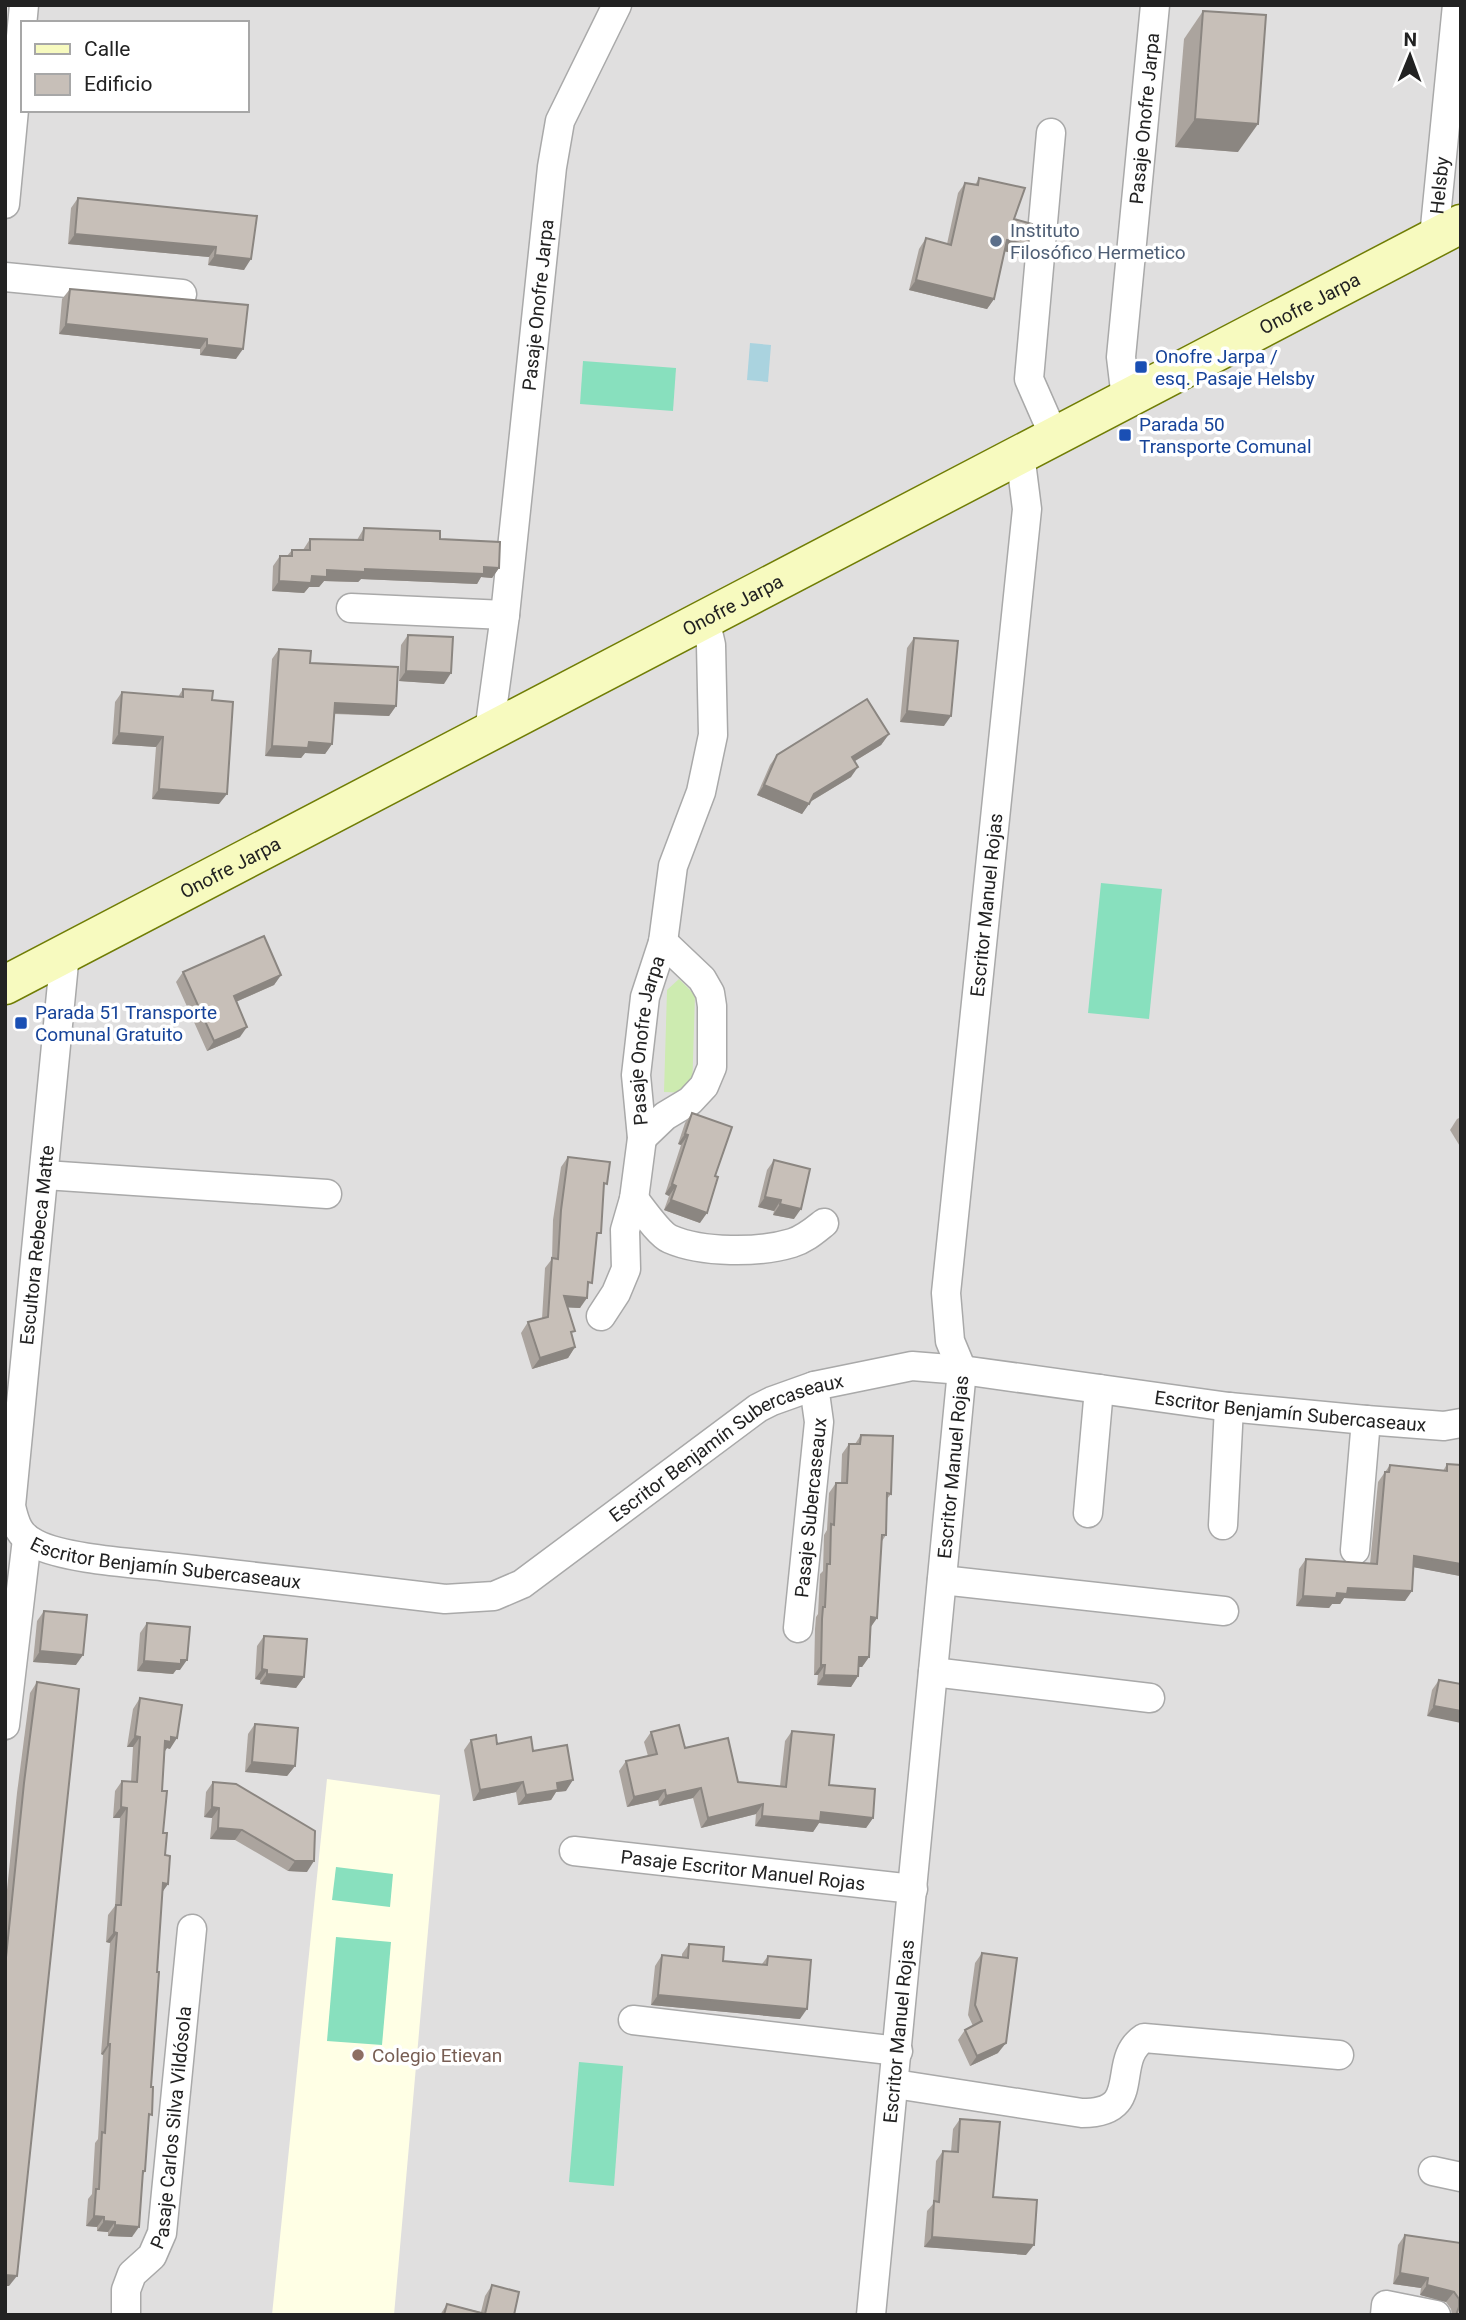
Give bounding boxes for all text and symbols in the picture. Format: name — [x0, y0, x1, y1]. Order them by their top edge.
legend — [21, 21, 248, 112]
north arrow — [1375, 21, 1445, 91]
text: N — [1403, 28, 1417, 51]
street label: Pasaje Onofre Jarpa — [1124, 32, 1164, 205]
text: Calle — [84, 37, 130, 61]
text: Edificio — [84, 72, 152, 96]
street label: Helsby — [1425, 155, 1453, 215]
street label: Pasaje Onofre Jarpa — [517, 218, 558, 392]
place label: Instituto Filosófico Hermetico — [1010, 219, 1186, 264]
marker: Instituto Filosófico Hermetico — [988, 233, 1004, 249]
street label: Onofre Jarpa — [1255, 267, 1364, 339]
place label: Onofre Jarpa / esq. Pasaje Helsby — [1155, 345, 1315, 390]
marker: Onofre Jarpa / esq. Pasaje Helsby — [1133, 359, 1149, 375]
place label: Parada 50 Transporte Comunal — [1139, 413, 1312, 458]
marker: Parada 50 Transporte Comunal — [1117, 427, 1133, 443]
street label: Onofre Jarpa — [678, 569, 787, 640]
street label: Escritor Manuel Rojas — [965, 812, 1007, 998]
street label: Onofre Jarpa — [176, 832, 284, 903]
street label: Pasaje Onofre Jarpa — [624, 953, 669, 1126]
place label: Parada 51 Transporte Comunal Gratuito — [35, 1001, 217, 1046]
marker: Parada 51 Transporte Comunal Gratuito — [13, 1015, 29, 1031]
street label: Escultora Rebeca Matte — [15, 1144, 59, 1346]
street label: Escritor Benjamín Subercaseaux — [604, 1369, 846, 1527]
street label: Escritor Manuel Rojas — [932, 1374, 973, 1560]
street label: Escritor Benjamín Subercaseaux — [1153, 1385, 1428, 1436]
street label: Pasaje Subercaseaux — [790, 1416, 831, 1599]
street label: Escritor Benjamín Subercaseaux — [27, 1532, 303, 1593]
street label: Pasaje Escritor Manuel Rojas — [619, 1845, 866, 1895]
street label: Escritor Manuel Rojas — [878, 1938, 919, 2124]
street label: Pasaje Carlos Silva Vildósola — [145, 2005, 196, 2252]
place label: Colegio Etievan — [372, 2044, 502, 2067]
marker: Colegio Etievan — [350, 2047, 366, 2063]

